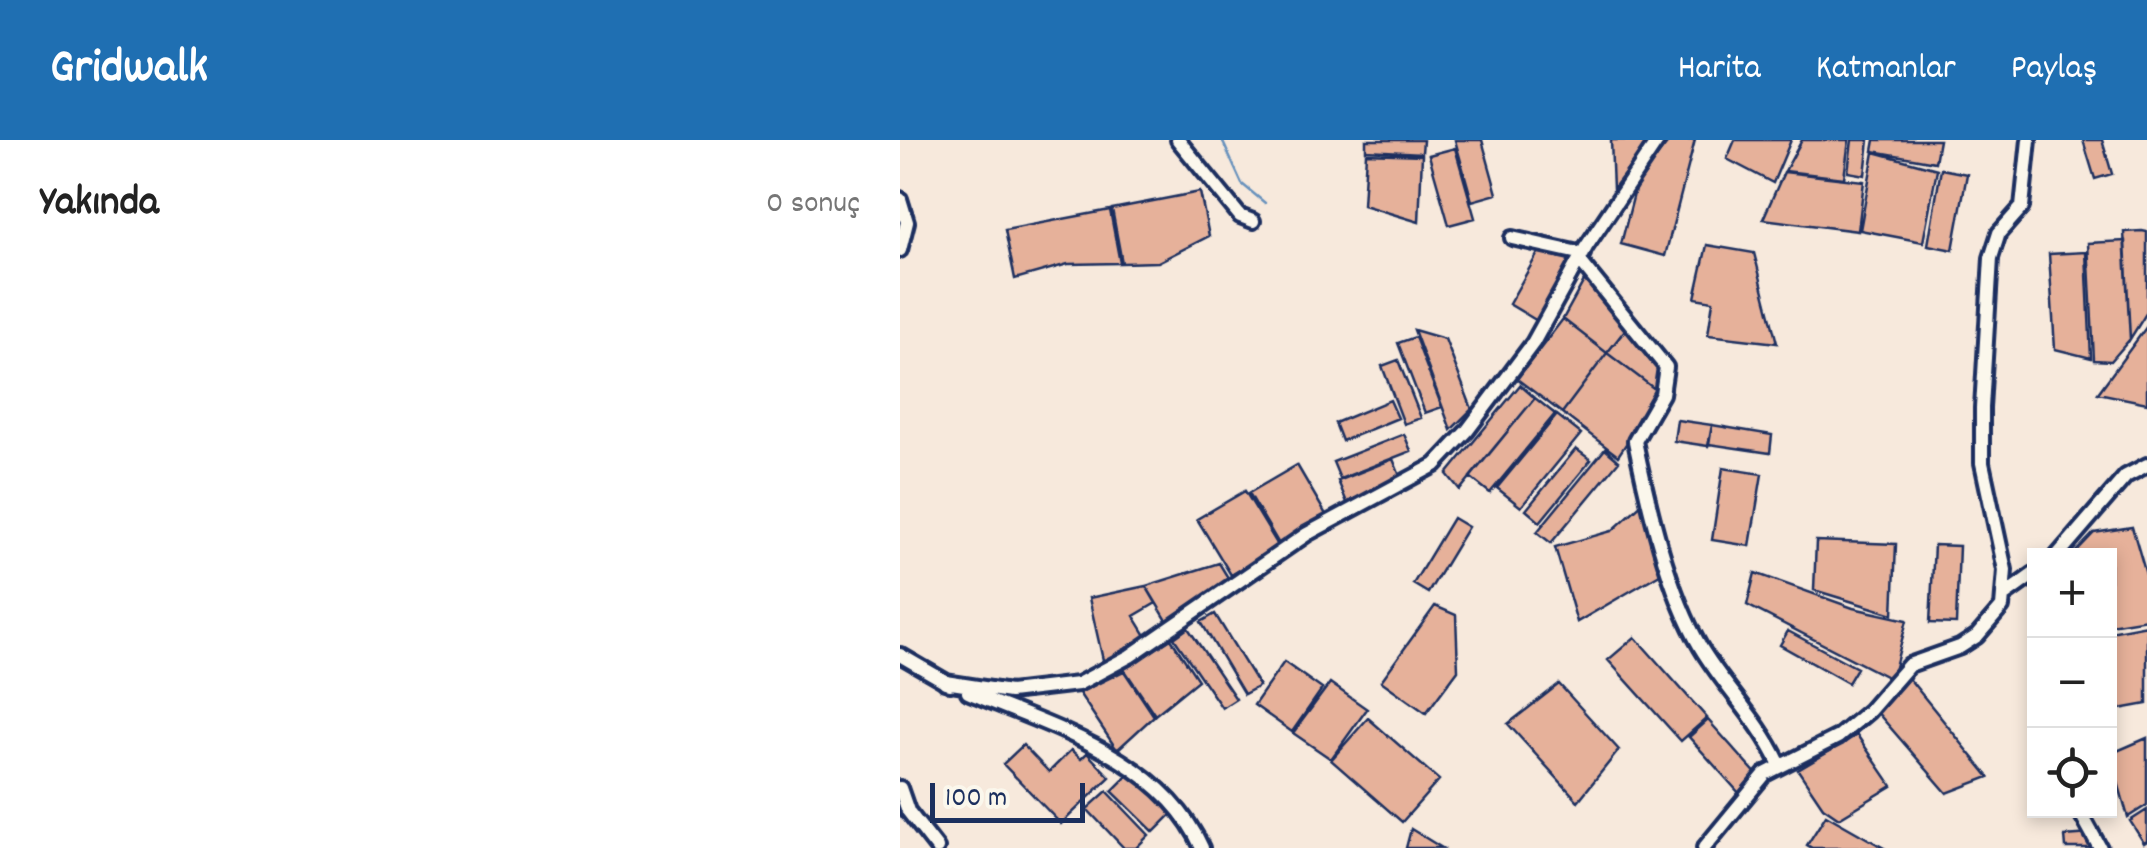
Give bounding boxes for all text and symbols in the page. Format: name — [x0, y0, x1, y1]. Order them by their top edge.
text: Gridwalk — [50, 36, 208, 105]
text: Harita — [1678, 45, 1761, 95]
text: Katmanlar — [1816, 45, 1956, 95]
text: Paylaş — [2011, 45, 2097, 95]
text: Yakında — [40, 175, 159, 235]
text: 0 sonuç — [766, 182, 860, 228]
map controls — [2027, 548, 2117, 818]
button: + — [2027, 548, 2117, 638]
button: − — [2027, 638, 2117, 728]
button: locate — [2027, 728, 2117, 818]
scale bar — [930, 778, 1085, 822]
text: 100 m — [945, 780, 1007, 820]

